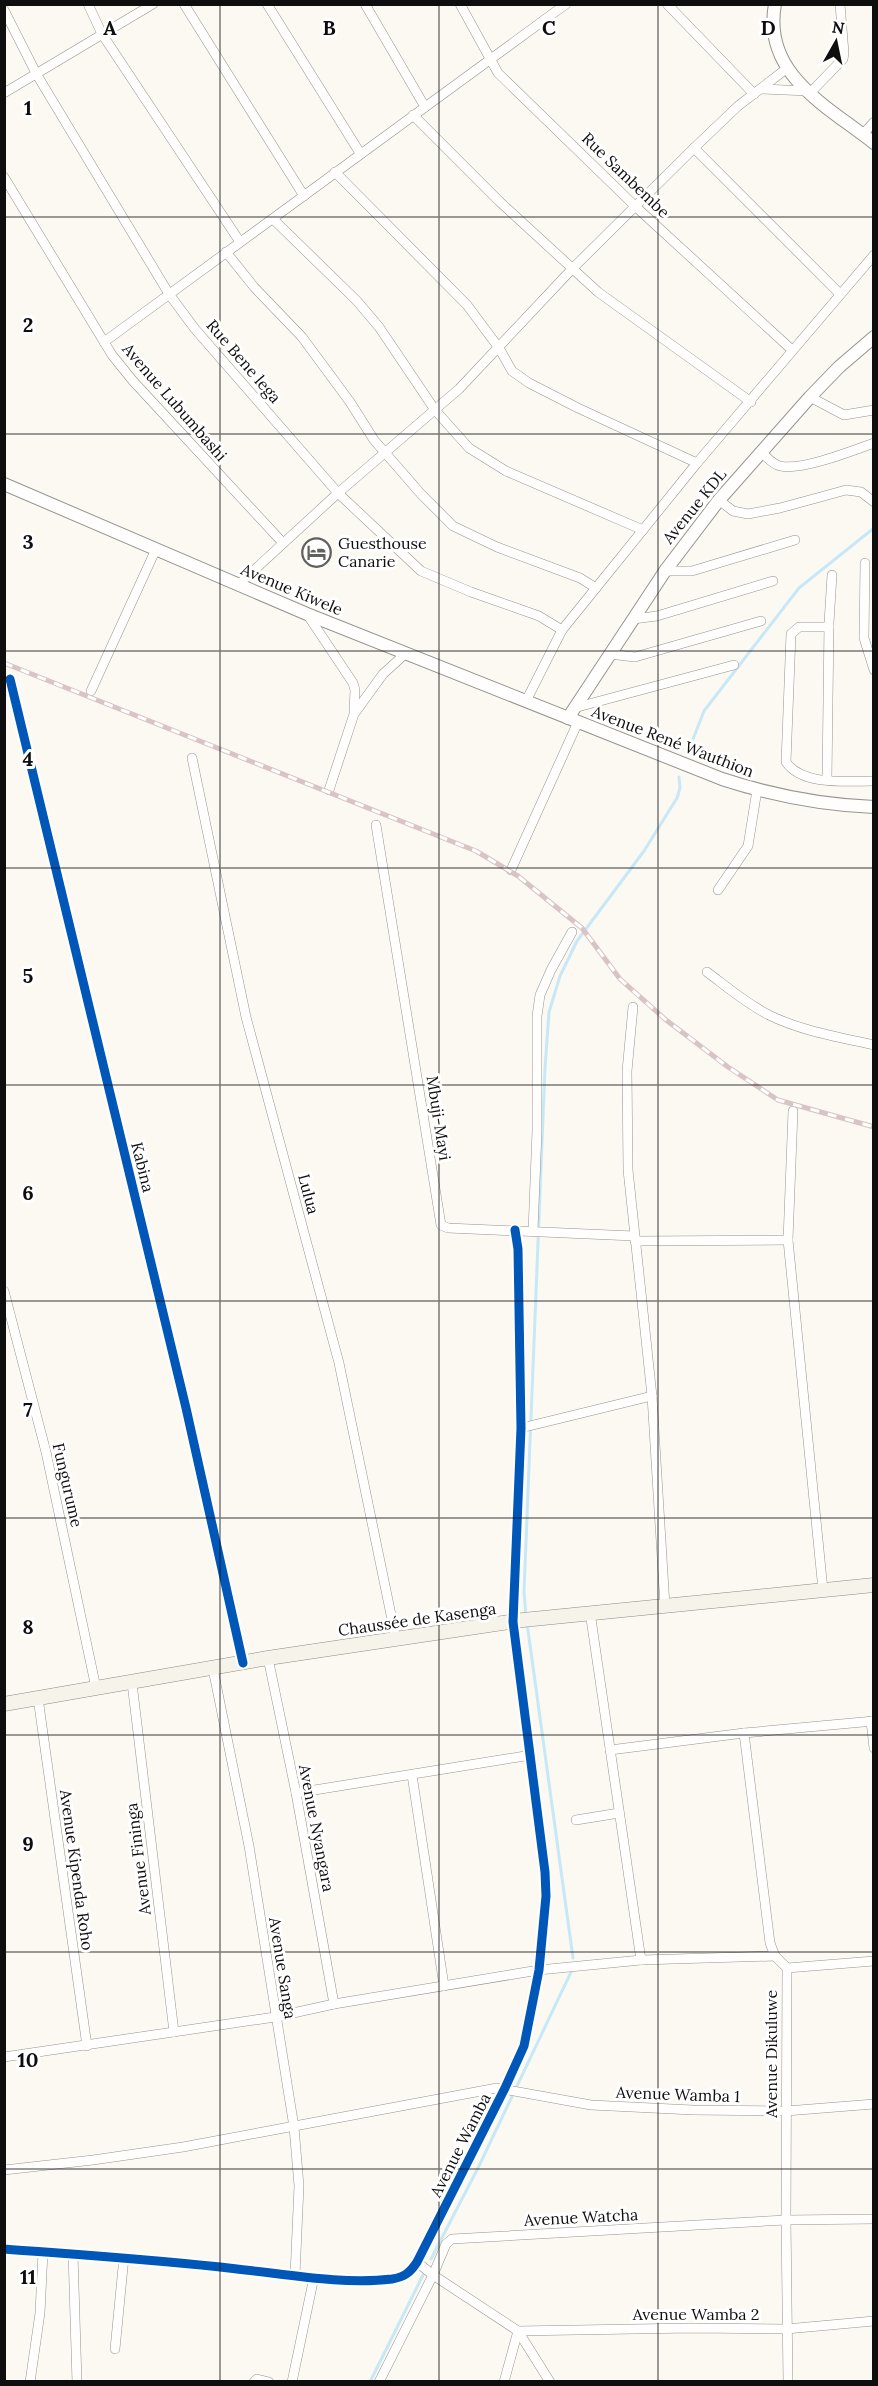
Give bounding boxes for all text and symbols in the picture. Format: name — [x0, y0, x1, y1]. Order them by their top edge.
north arrow — [806, 12, 866, 72]
text: A — [103, 15, 117, 40]
text: B — [322, 15, 336, 40]
text: C — [542, 15, 556, 40]
text: D — [760, 15, 776, 40]
text: N — [831, 16, 846, 38]
text: 1 — [24, 95, 32, 120]
street label: Rue Sambembe — [578, 128, 674, 222]
text: 2 — [23, 312, 33, 337]
street label: Rue Bene lega — [202, 315, 286, 407]
street label: Avenue Lubumbashi — [118, 338, 232, 465]
street label: Avenue KDL — [657, 465, 730, 548]
text: 3 — [22, 529, 34, 554]
place label: Guesthouse Canarie — [338, 533, 427, 571]
hotel icon: Guesthouse Canarie — [301, 536, 333, 568]
street label: Avenue Kiwele — [237, 558, 346, 619]
street label: Avenue René Wauthion — [588, 700, 757, 781]
text: 4 — [23, 746, 34, 771]
text: 5 — [23, 963, 34, 988]
street label: Mbuji-Mayi — [422, 1074, 456, 1162]
street label: Kabina — [127, 1140, 159, 1194]
street label: Lulua — [294, 1172, 324, 1216]
text: 6 — [22, 1180, 34, 1205]
text: 7 — [23, 1397, 33, 1422]
street label: Fungurume — [49, 1441, 87, 1529]
street label: Chaussée de Kasenga — [337, 1598, 497, 1640]
text: 8 — [22, 1614, 34, 1639]
street label: Avenue Nyangara — [295, 1762, 339, 1893]
street label: Avenue Kipenda Roho — [56, 1787, 98, 1952]
street label: Avenue Fininga — [121, 1802, 155, 1917]
text: 9 — [22, 1831, 34, 1856]
street label: Avenue Sanga — [265, 1915, 301, 2020]
street label: Avenue Dikuluwe — [761, 1990, 781, 2119]
text: 10 — [18, 2047, 38, 2072]
street label: Avenue Wamba 1 — [615, 2082, 740, 2106]
street label: Avenue Wamba — [425, 2090, 495, 2201]
street label: Avenue Watcha — [522, 2204, 639, 2230]
text: 11 — [20, 2264, 36, 2289]
street label: Avenue Wamba 2 — [632, 2304, 759, 2324]

